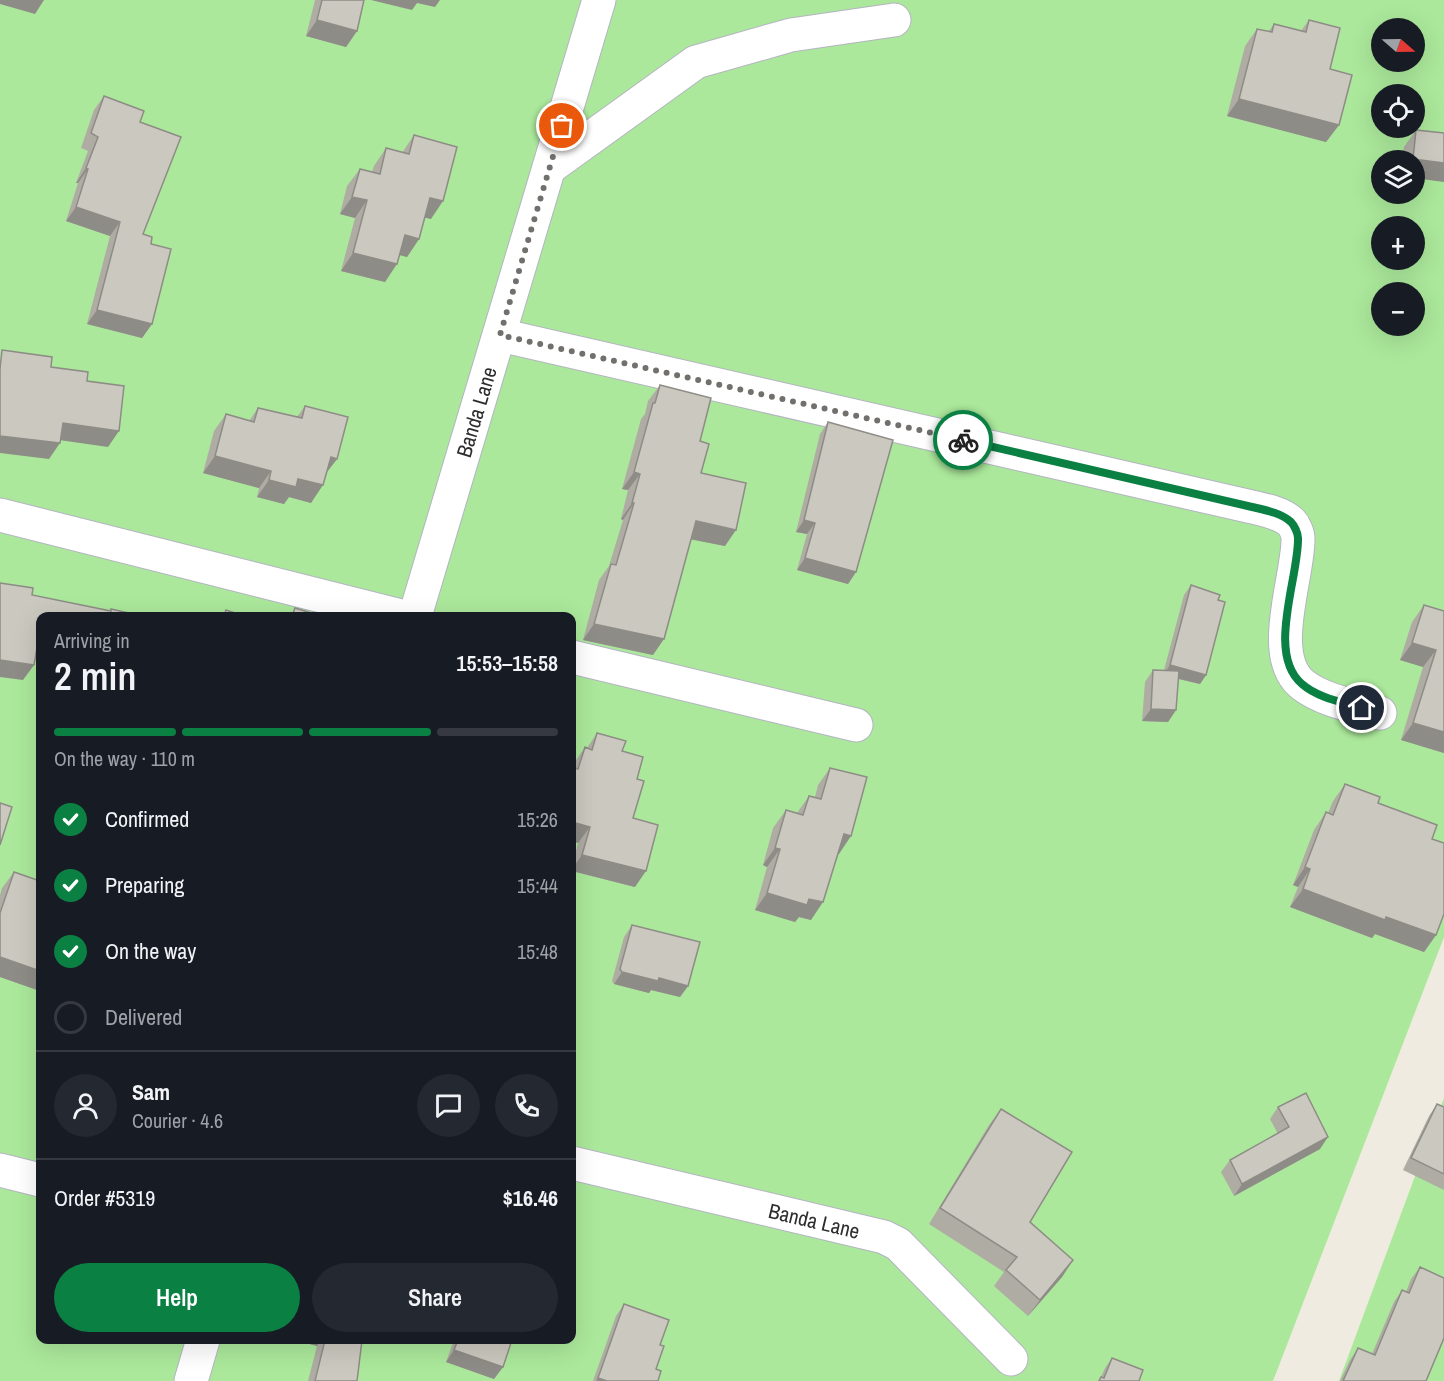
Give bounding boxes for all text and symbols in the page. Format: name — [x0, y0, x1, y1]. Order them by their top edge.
north arrow — [1371, 18, 1425, 72]
map controls — [1371, 18, 1425, 336]
button: locate — [1371, 84, 1425, 138]
pin — [536, 100, 587, 151]
icon: bag — [545, 109, 578, 142]
button: layers — [1371, 150, 1425, 204]
button: + — [1371, 216, 1425, 270]
button: − — [1371, 282, 1425, 336]
street label: Banda Lane — [449, 363, 503, 461]
courier — [933, 410, 993, 470]
icon: bike — [947, 424, 980, 457]
text: Arriving in — [54, 627, 130, 654]
text: 15:53–15:58 — [456, 648, 558, 678]
text: 2 min — [54, 650, 136, 702]
pin — [1336, 682, 1387, 733]
icon: home — [1345, 691, 1378, 724]
text: On the way · 110 m — [54, 745, 195, 772]
icon: check — [54, 803, 87, 836]
text: Confirmed — [105, 804, 189, 834]
text: 15:26 — [517, 806, 558, 833]
icon: check — [54, 869, 87, 902]
text: Preparing — [105, 870, 184, 900]
text: 15:44 — [517, 872, 558, 899]
icon: check — [54, 935, 87, 968]
text: On the way — [105, 936, 196, 966]
text: 15:48 — [517, 938, 558, 965]
text: Delivered — [105, 1002, 182, 1032]
button: person — [54, 1074, 117, 1137]
button: chat — [417, 1074, 480, 1137]
button: phone — [495, 1074, 558, 1137]
text: Sam — [132, 1077, 170, 1107]
text: Courier · 4.6 — [132, 1107, 223, 1134]
text: Order #5319 — [54, 1183, 155, 1213]
text: $16.46 — [503, 1183, 558, 1213]
street label: Banda Lane — [766, 1196, 863, 1245]
button: Help — [54, 1263, 300, 1332]
button: Share — [312, 1263, 558, 1332]

